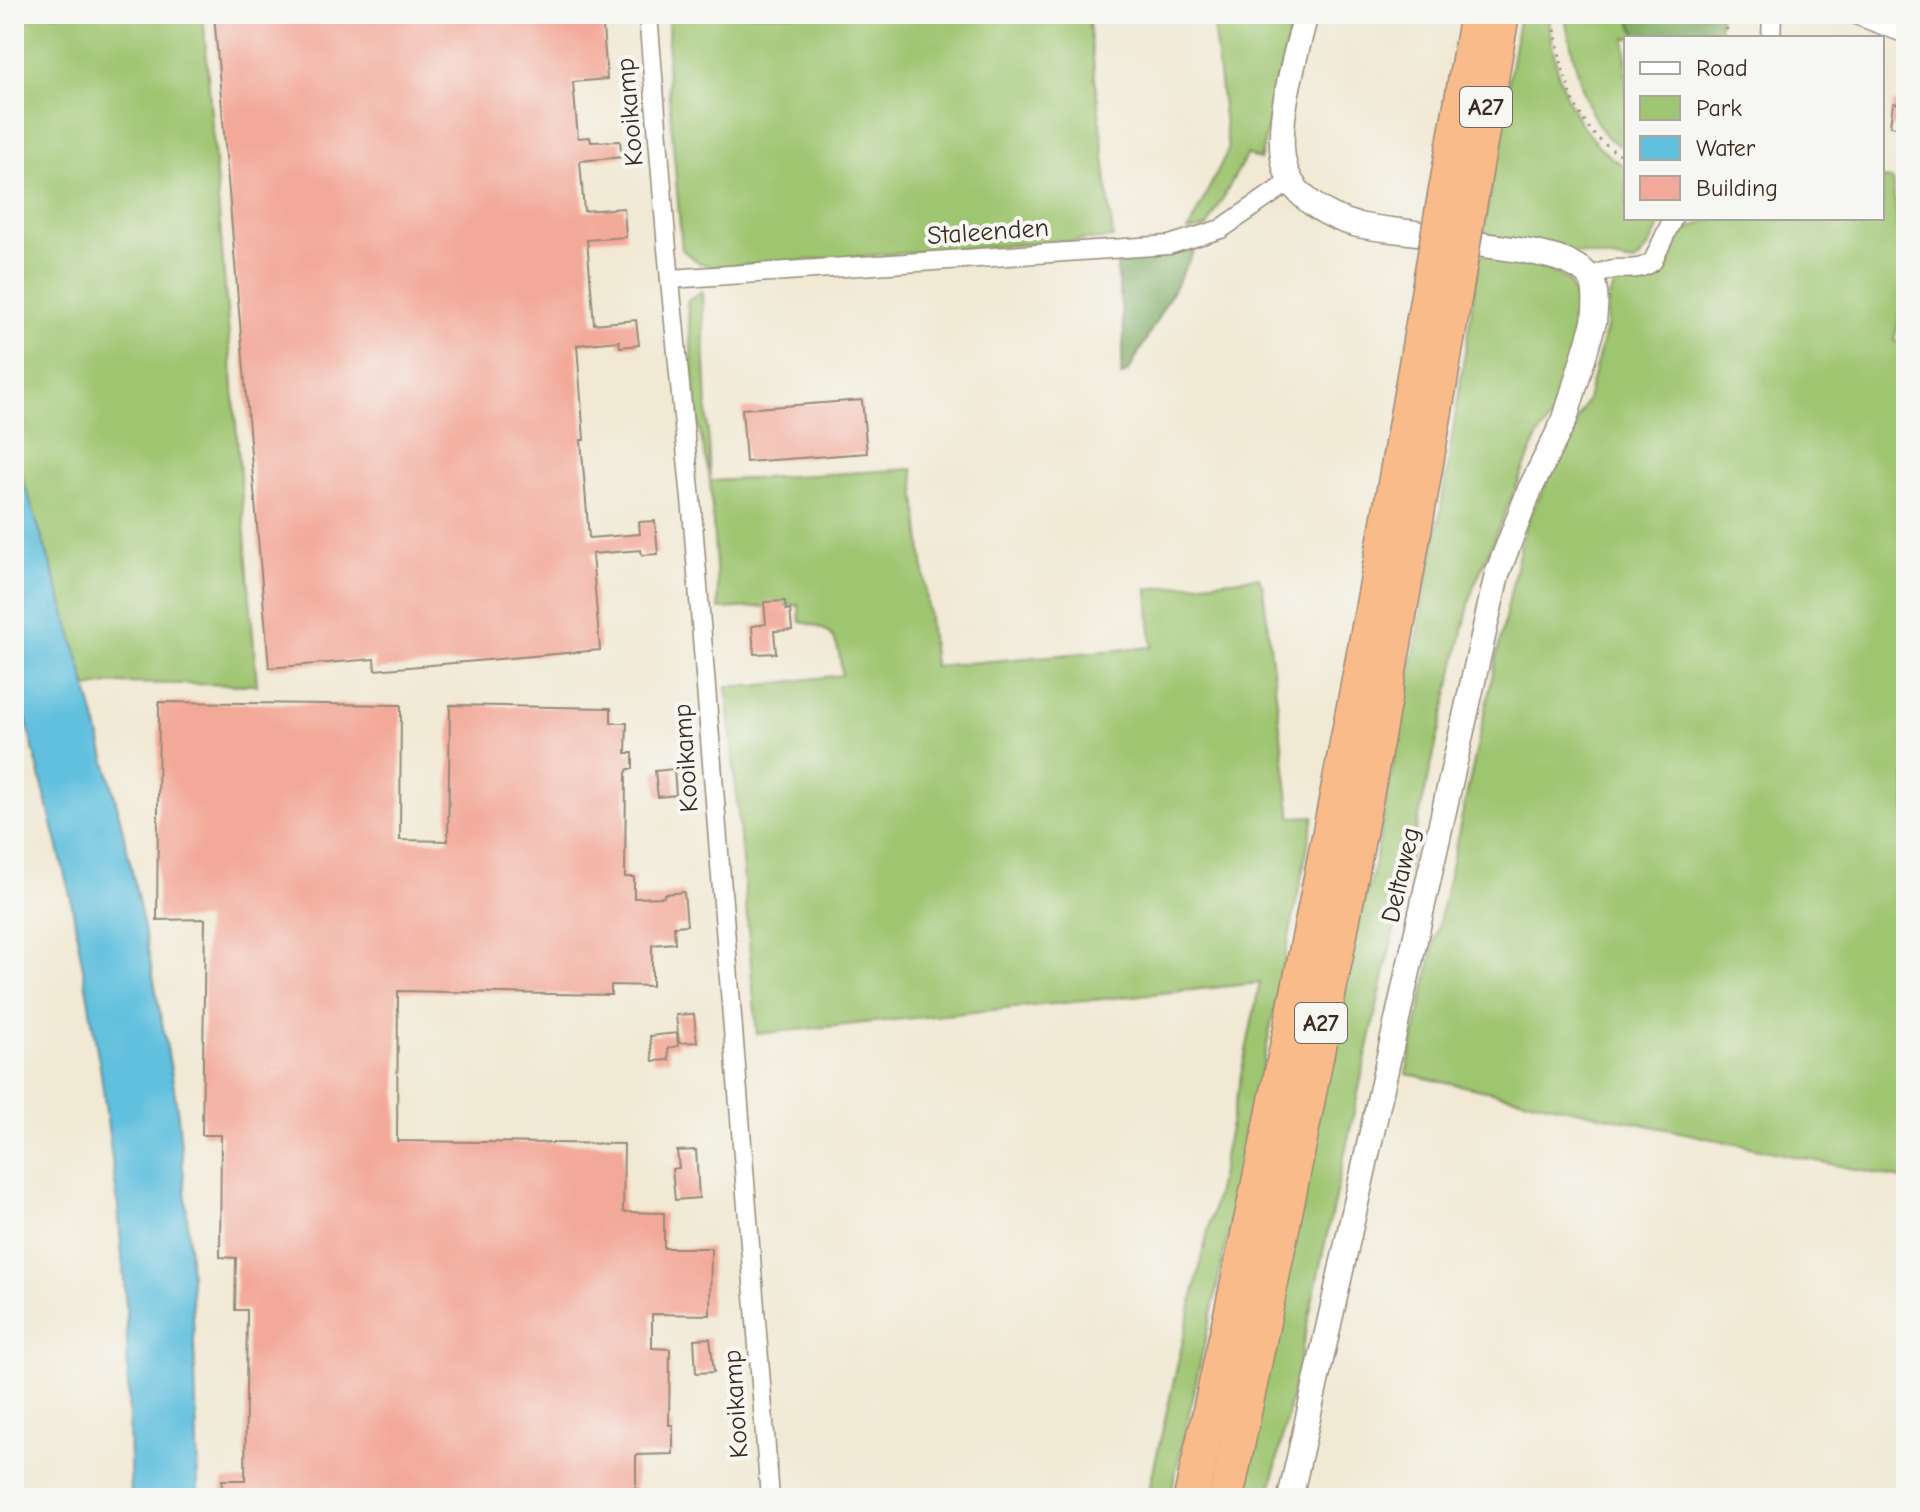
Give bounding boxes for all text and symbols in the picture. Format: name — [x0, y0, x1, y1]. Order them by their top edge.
legend — [1624, 36, 1884, 220]
text: Road — [1696, 54, 1748, 82]
street label: Kooikamp — [610, 57, 650, 167]
road number: A27 — [1460, 87, 1512, 127]
text: Park — [1696, 94, 1742, 122]
text: Water — [1696, 134, 1756, 162]
text: Building — [1696, 174, 1778, 202]
street label: Staleenden — [926, 213, 1050, 251]
street label: Kooikamp — [667, 703, 705, 813]
street label: Deltaweg — [1375, 824, 1427, 926]
road number: A27 — [1295, 1003, 1347, 1043]
street label: Kooikamp — [717, 1349, 755, 1459]

